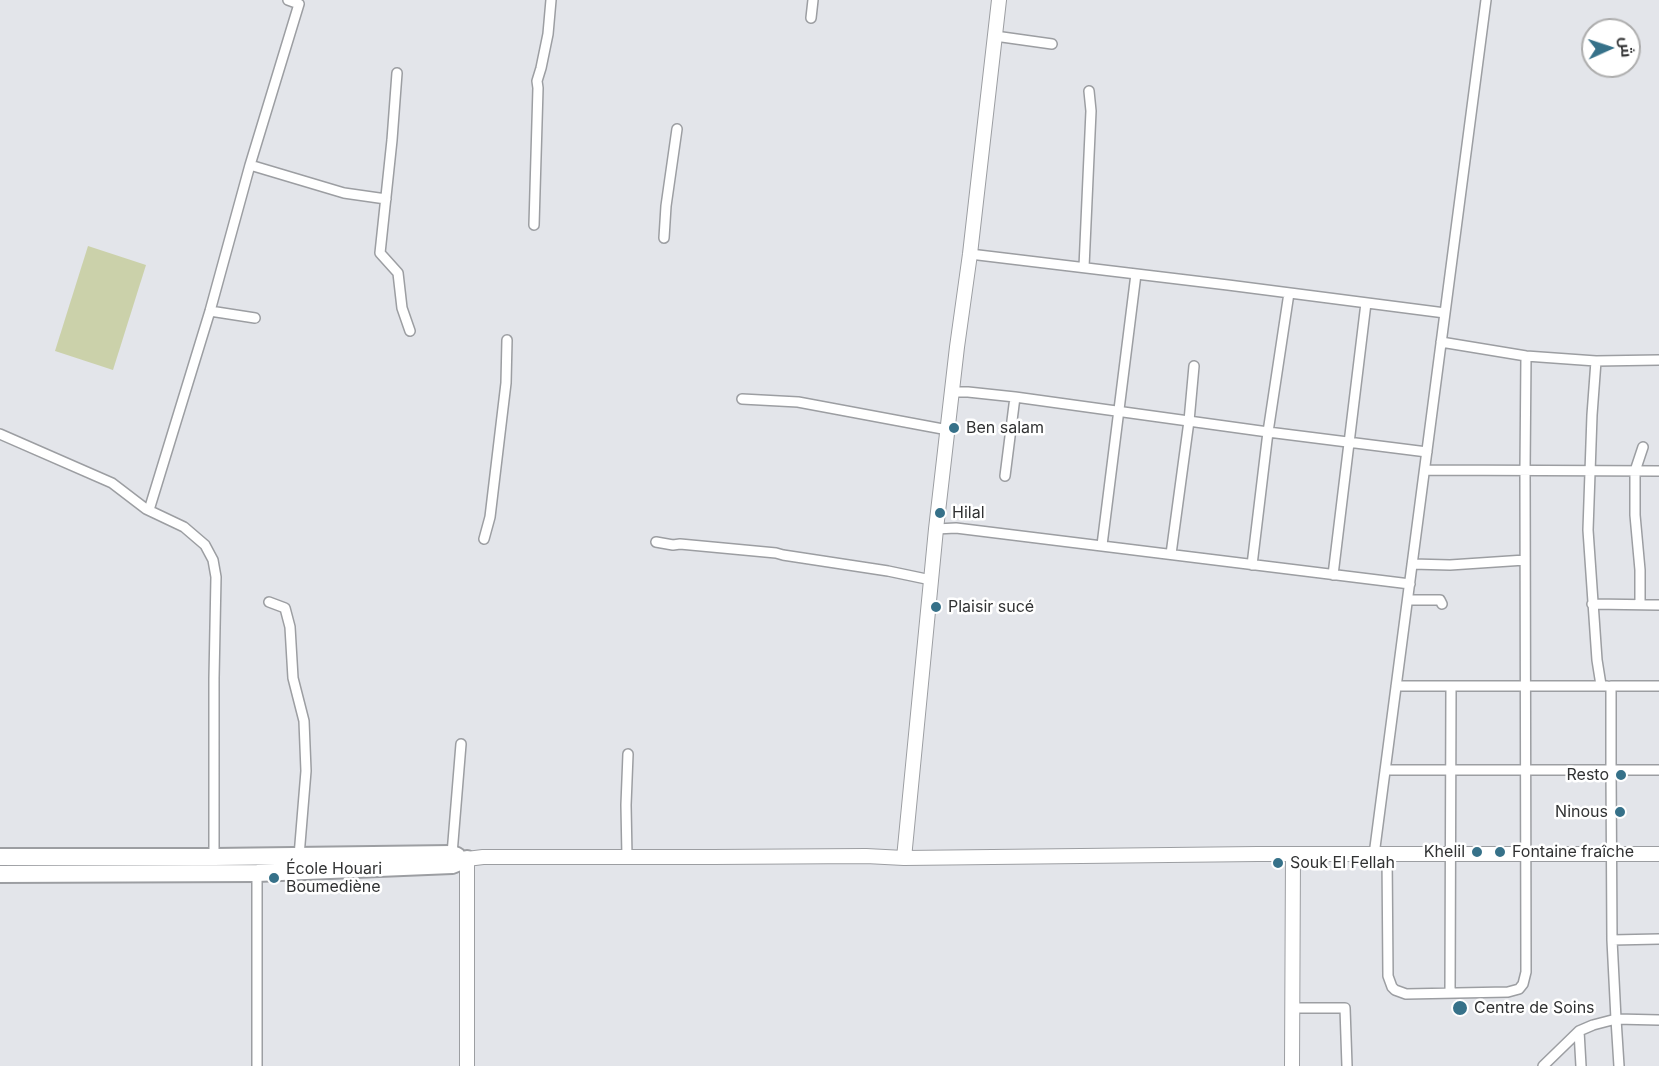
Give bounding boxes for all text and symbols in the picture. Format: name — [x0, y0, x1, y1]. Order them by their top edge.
north arrow — [1581, 18, 1641, 78]
text: ش — [1616, 36, 1638, 58]
place label: Ben salam — [966, 418, 1044, 438]
marker: Ben salam — [947, 421, 961, 435]
place label: Hilal — [952, 503, 984, 523]
marker: Hilal — [933, 506, 947, 520]
place label: Plaisir sucé — [948, 597, 1034, 617]
marker: Plaisir sucé — [929, 600, 943, 614]
place label: Resto — [1566, 765, 1609, 785]
marker: Resto — [1614, 768, 1628, 782]
place label: Ninous — [1555, 802, 1608, 822]
marker: Ninous — [1613, 805, 1627, 819]
place label: Khelil — [1424, 842, 1465, 862]
place label: Fontaine fraîche — [1512, 842, 1634, 862]
marker: Khelil — [1470, 845, 1484, 859]
marker: Fontaine fraîche — [1493, 845, 1507, 859]
place label: Souk El Fellah — [1290, 853, 1395, 873]
marker: Souk El Fellah — [1271, 856, 1285, 870]
place label: École Houari Boumediène — [286, 859, 382, 897]
marker: École Houari Boumediène — [267, 871, 281, 885]
place label: Centre de Soins — [1474, 998, 1595, 1018]
marker: Centre de Soins — [1451, 999, 1469, 1017]

